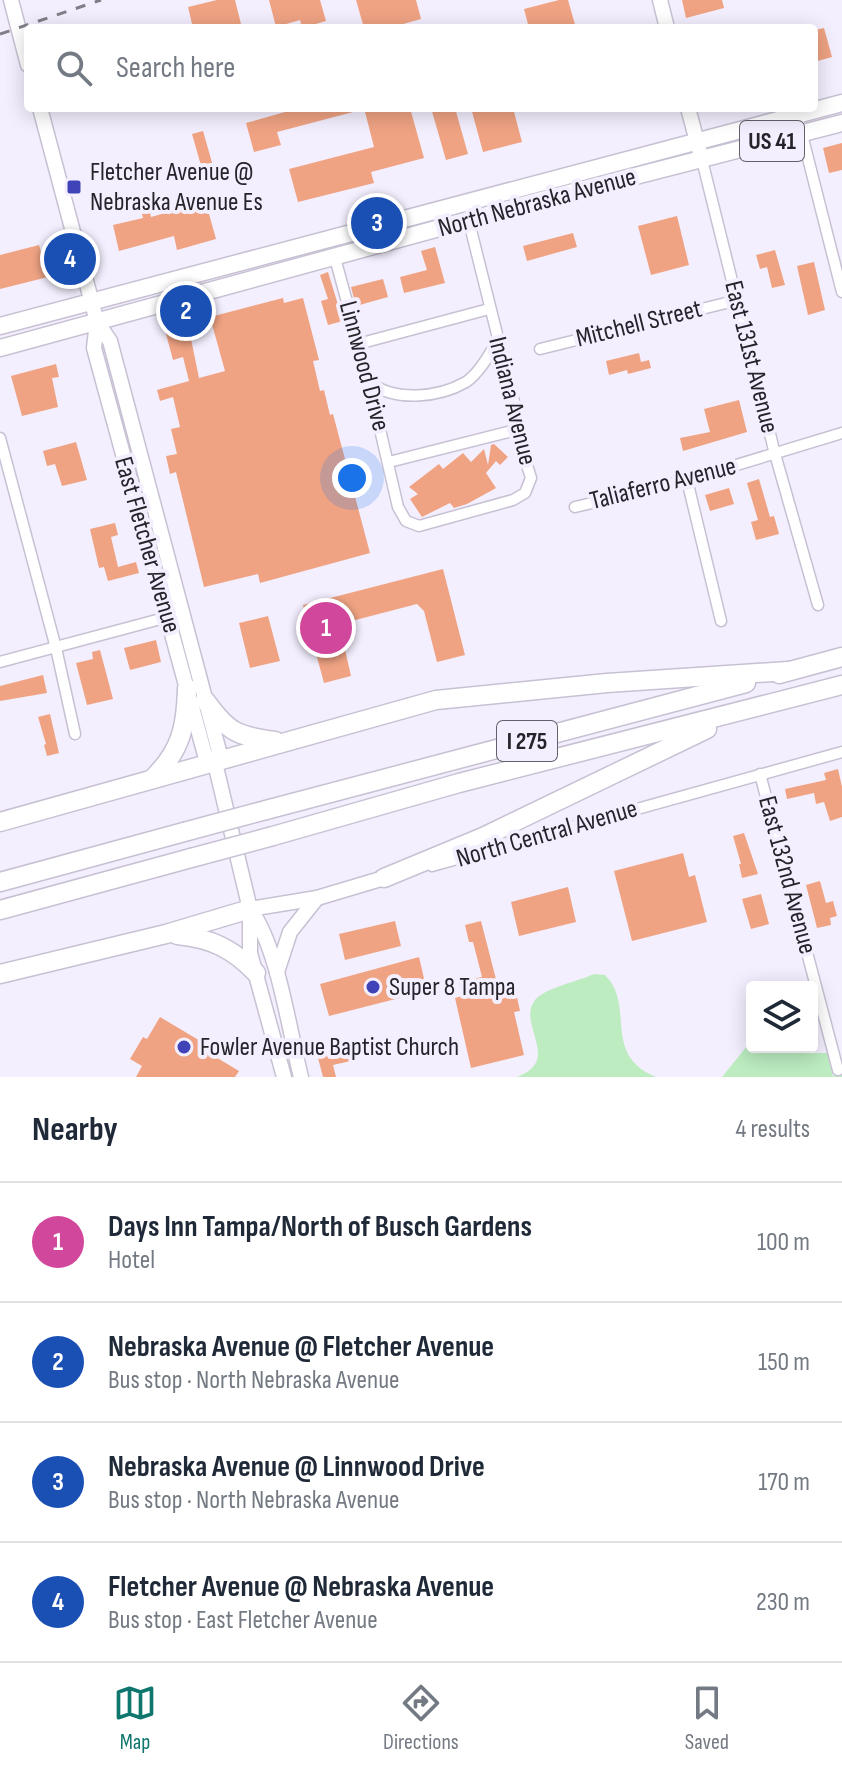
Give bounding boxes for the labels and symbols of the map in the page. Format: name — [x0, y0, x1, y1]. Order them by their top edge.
road number: US 41 — [740, 121, 804, 161]
place label: Fletcher Avenue @ Nebraska Avenue Es — [90, 157, 263, 218]
street label: North Nebraska Avenue — [435, 162, 639, 244]
marker: Fletcher Avenue @ Nebraska Avenue Es — [65, 178, 83, 196]
pin: 3 — [351, 193, 403, 253]
pin: 4 — [44, 229, 96, 289]
street label: East 131st Avenue — [717, 278, 785, 436]
pin: 2 — [160, 281, 212, 341]
street label: Mitchell Street — [573, 293, 705, 355]
street label: Linnwood Drive — [332, 298, 396, 434]
street label: Indiana Avenue — [481, 334, 543, 468]
street label: Taliaferro Avenue — [587, 451, 739, 517]
street label: East Fletcher Avenue — [107, 453, 187, 637]
your location — [332, 458, 372, 498]
pin: 1 — [300, 598, 352, 658]
road number: I 275 — [497, 721, 557, 761]
street label: North Central Avenue — [453, 793, 641, 875]
street label: East 132nd Avenue — [751, 793, 823, 957]
place label: Super 8 Tampa — [389, 972, 516, 1003]
marker: Super 8 Tampa — [364, 978, 382, 996]
place label: Fowler Avenue Baptist Church — [200, 1032, 459, 1063]
marker: Fowler Avenue Baptist Church — [175, 1038, 193, 1056]

